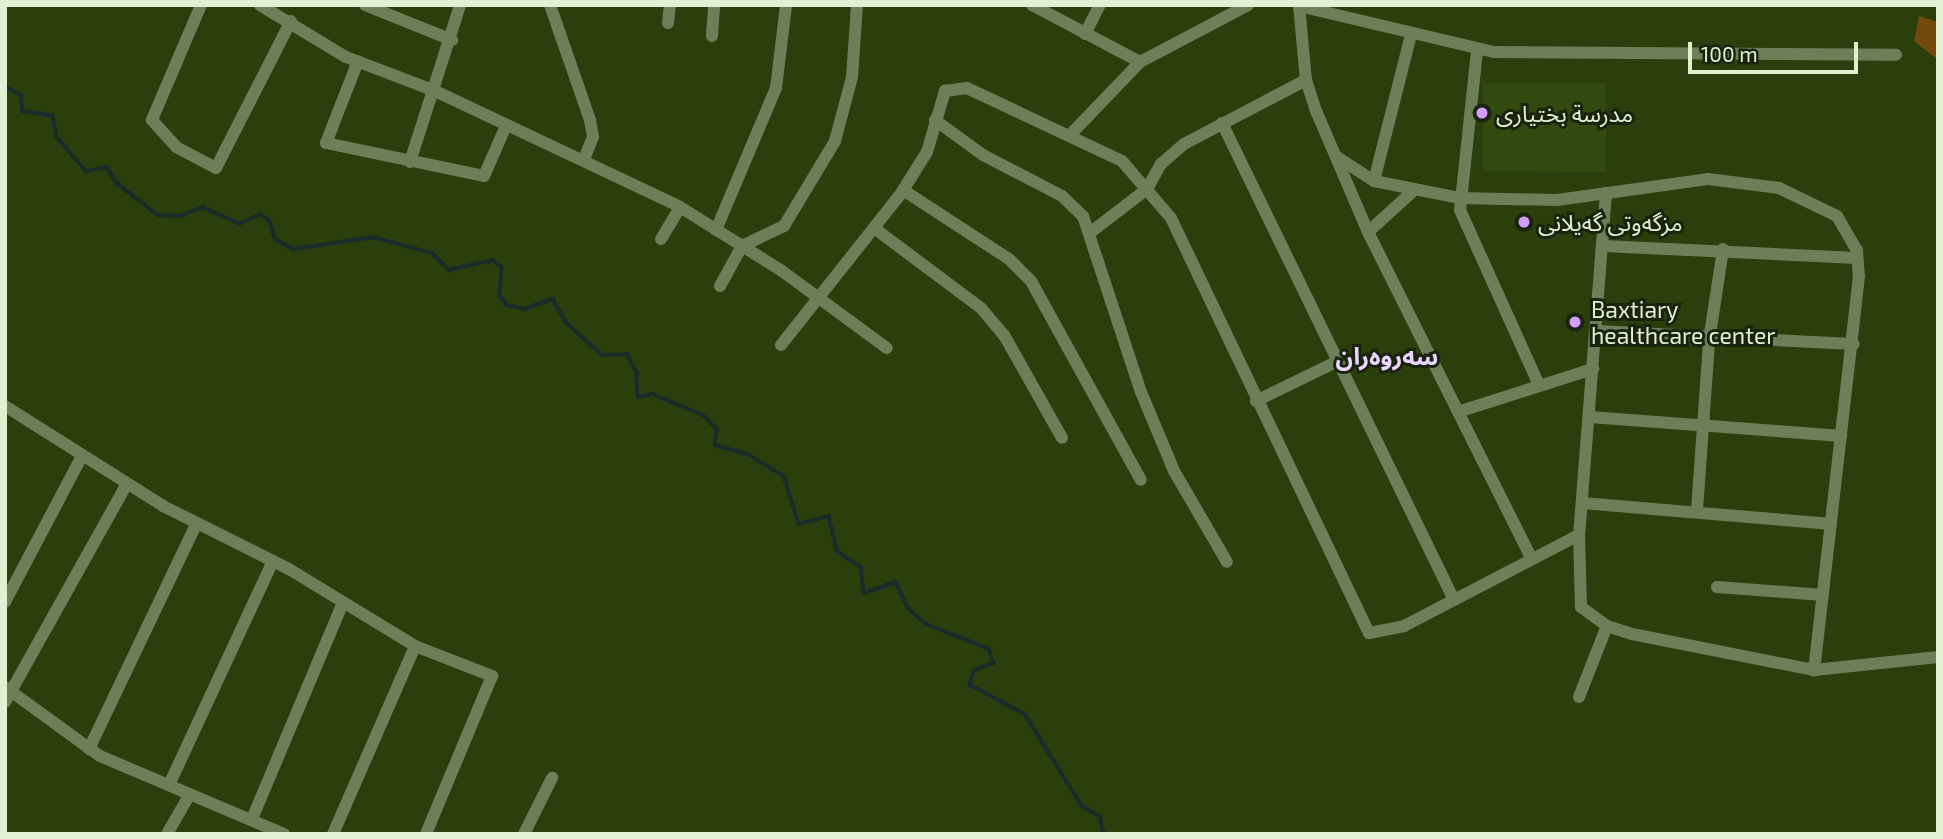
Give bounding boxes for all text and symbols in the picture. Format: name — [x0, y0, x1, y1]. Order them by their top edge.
scale bar — [1691, 28, 1861, 72]
text: 100 m — [1701, 41, 1758, 66]
place label: مدرسة بختيارى — [1496, 99, 1633, 127]
marker: مدرسة بختيارى — [1474, 105, 1490, 121]
place label: مزگەوتی گەیلانی — [1538, 208, 1683, 236]
marker: مزگەوتی گەیلانی — [1516, 214, 1532, 230]
place label: Baxtiary healthcare center — [1591, 295, 1776, 349]
marker: Baxtiary healthcare center — [1565, 312, 1585, 332]
district label: سەروەران — [1336, 342, 1438, 370]

